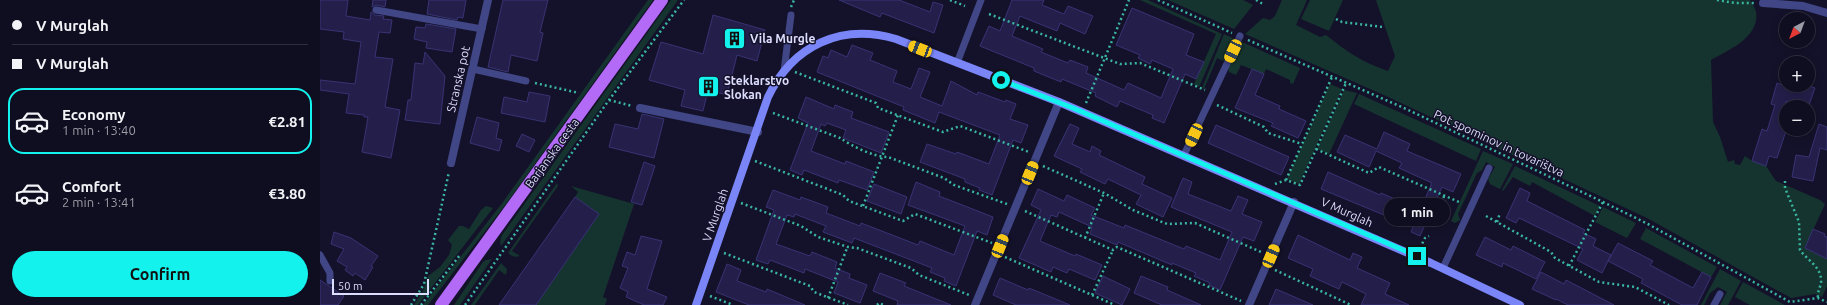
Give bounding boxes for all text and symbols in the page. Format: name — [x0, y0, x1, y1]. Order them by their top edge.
north arrow — [1779, 12, 1815, 48]
map controls — [1779, 12, 1815, 136]
text: V Murglah — [36, 17, 109, 34]
building icon: Vila Murgle — [722, 25, 748, 51]
place label: Vila Murgle — [750, 32, 816, 45]
car — [1222, 38, 1244, 64]
car — [907, 39, 933, 59]
street label: Stranska pot — [444, 44, 472, 113]
text: V Murglah — [36, 55, 109, 72]
button: + — [1779, 56, 1815, 92]
route start — [992, 71, 1010, 89]
building icon: Steklarstvo Slokan — [695, 74, 721, 100]
place label: Steklarstvo Slokan — [724, 74, 789, 101]
button: − — [1779, 100, 1815, 136]
icon: car — [14, 103, 50, 139]
text: Economy — [62, 106, 126, 123]
street label: Pot spominov in tovarištva — [1432, 107, 1566, 179]
text: €2.81 — [268, 113, 306, 130]
street label: Barjanska cesta — [522, 116, 582, 190]
car — [1183, 122, 1205, 148]
text: 1 min · 13:40 — [62, 123, 136, 137]
car — [1020, 160, 1040, 186]
icon: car — [14, 175, 50, 211]
text: Comfort — [62, 178, 121, 195]
text: €3.80 — [268, 185, 306, 202]
street label: V Murglah — [700, 187, 730, 243]
text: 2 min · 13:41 — [62, 195, 136, 209]
street label: V Murglah — [1319, 195, 1375, 229]
callout: 1 min — [1384, 198, 1450, 226]
text: 1 min — [1401, 205, 1433, 219]
car — [990, 233, 1010, 259]
car — [1261, 243, 1281, 269]
route end — [1408, 247, 1426, 265]
button: Confirm — [12, 251, 308, 297]
scale bar — [332, 277, 429, 296]
text: 50 m — [338, 280, 362, 292]

